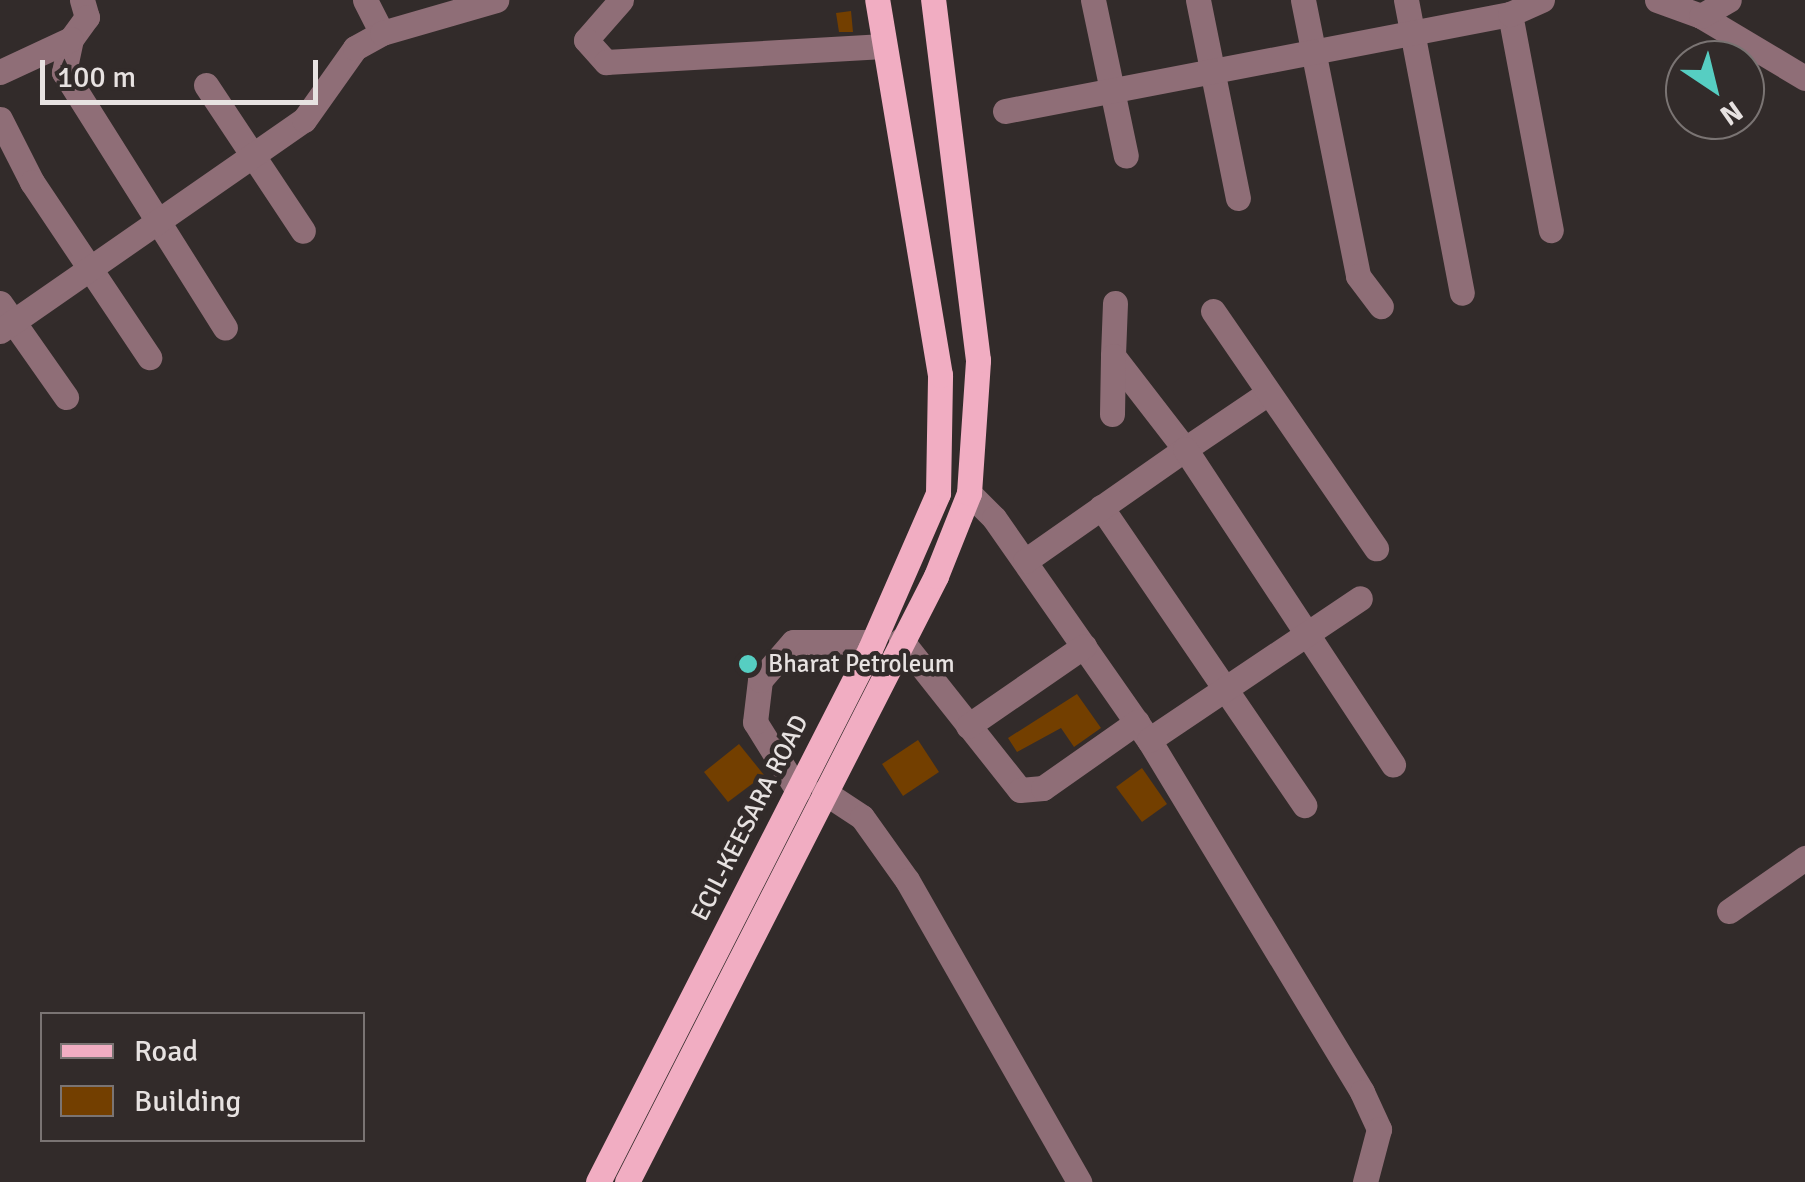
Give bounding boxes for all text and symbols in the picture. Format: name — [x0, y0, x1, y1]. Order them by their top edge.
scale bar — [45, 40, 322, 102]
north arrow — [1665, 40, 1765, 140]
text: 100 m — [57, 59, 136, 96]
text: N — [1713, 93, 1749, 132]
place label: Bharat Petroleum — [768, 649, 955, 679]
marker: Bharat Petroleum — [737, 653, 759, 675]
street label: ECIL-KEESARA ROAD — [685, 710, 815, 926]
legend — [40, 1012, 365, 1142]
text: Road — [134, 1033, 198, 1070]
text: Building — [134, 1083, 241, 1120]

